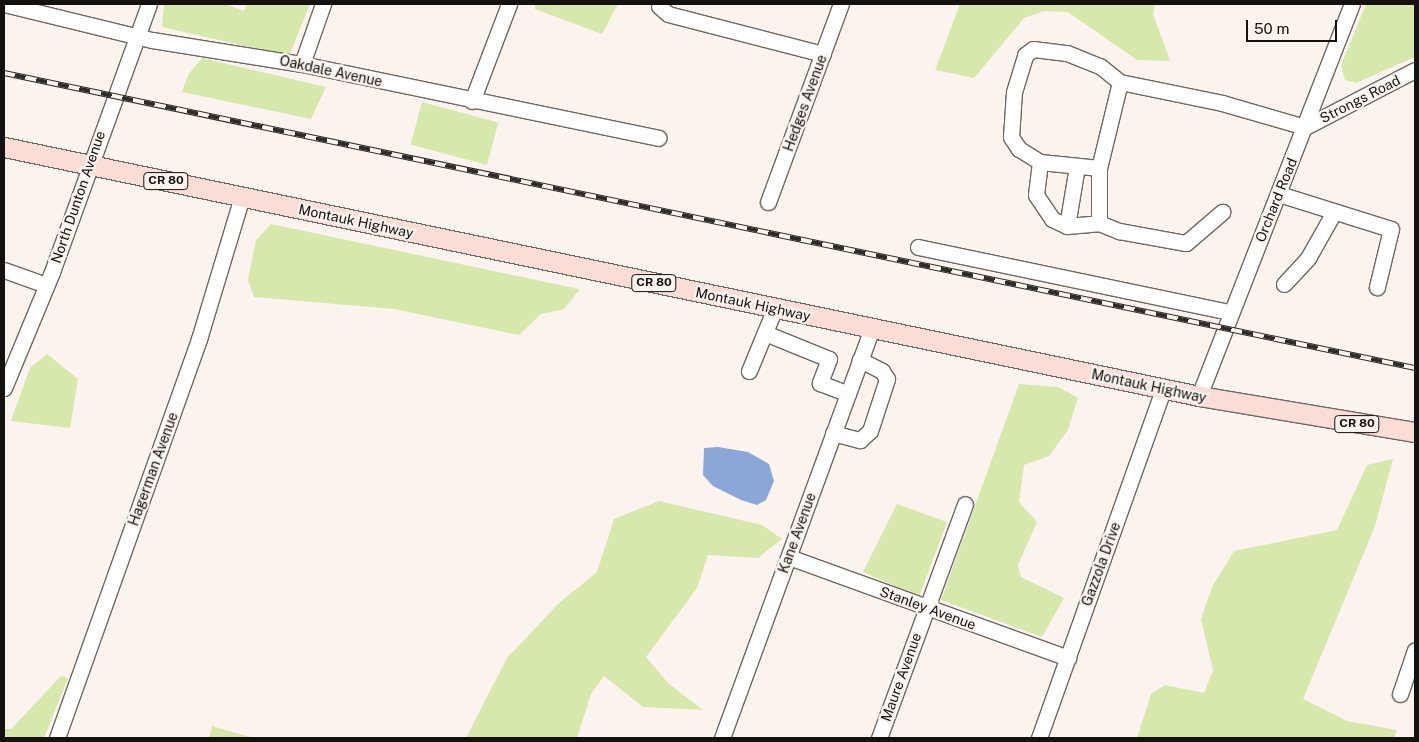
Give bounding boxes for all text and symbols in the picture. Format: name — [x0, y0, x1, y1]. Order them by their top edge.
scale bar — [1249, 10, 1340, 42]
text: 50 m — [1254, 20, 1289, 37]
street label: Oakdale Avenue — [278, 52, 384, 90]
street label: Hedges Avenue — [780, 52, 830, 154]
street label: Strongs Road — [1317, 72, 1403, 126]
street label: North Dunton Avenue — [47, 129, 109, 265]
street label: Orchard Road — [1252, 156, 1300, 244]
road number: CR 80 — [142, 172, 190, 190]
street label: Montauk Highway — [297, 201, 415, 241]
road number: CR 80 — [630, 274, 678, 292]
street label: Montauk Highway — [694, 284, 812, 324]
street label: Montauk Highway — [1090, 366, 1208, 406]
street label: Hagerman Avenue — [125, 410, 181, 528]
road number: CR 80 — [1333, 414, 1381, 434]
street label: Kane Avenue — [775, 490, 819, 576]
street label: Gazzola Drive — [1078, 520, 1124, 608]
street label: Stanley Avenue — [878, 583, 978, 633]
street label: Maure Avenue — [877, 630, 925, 724]

